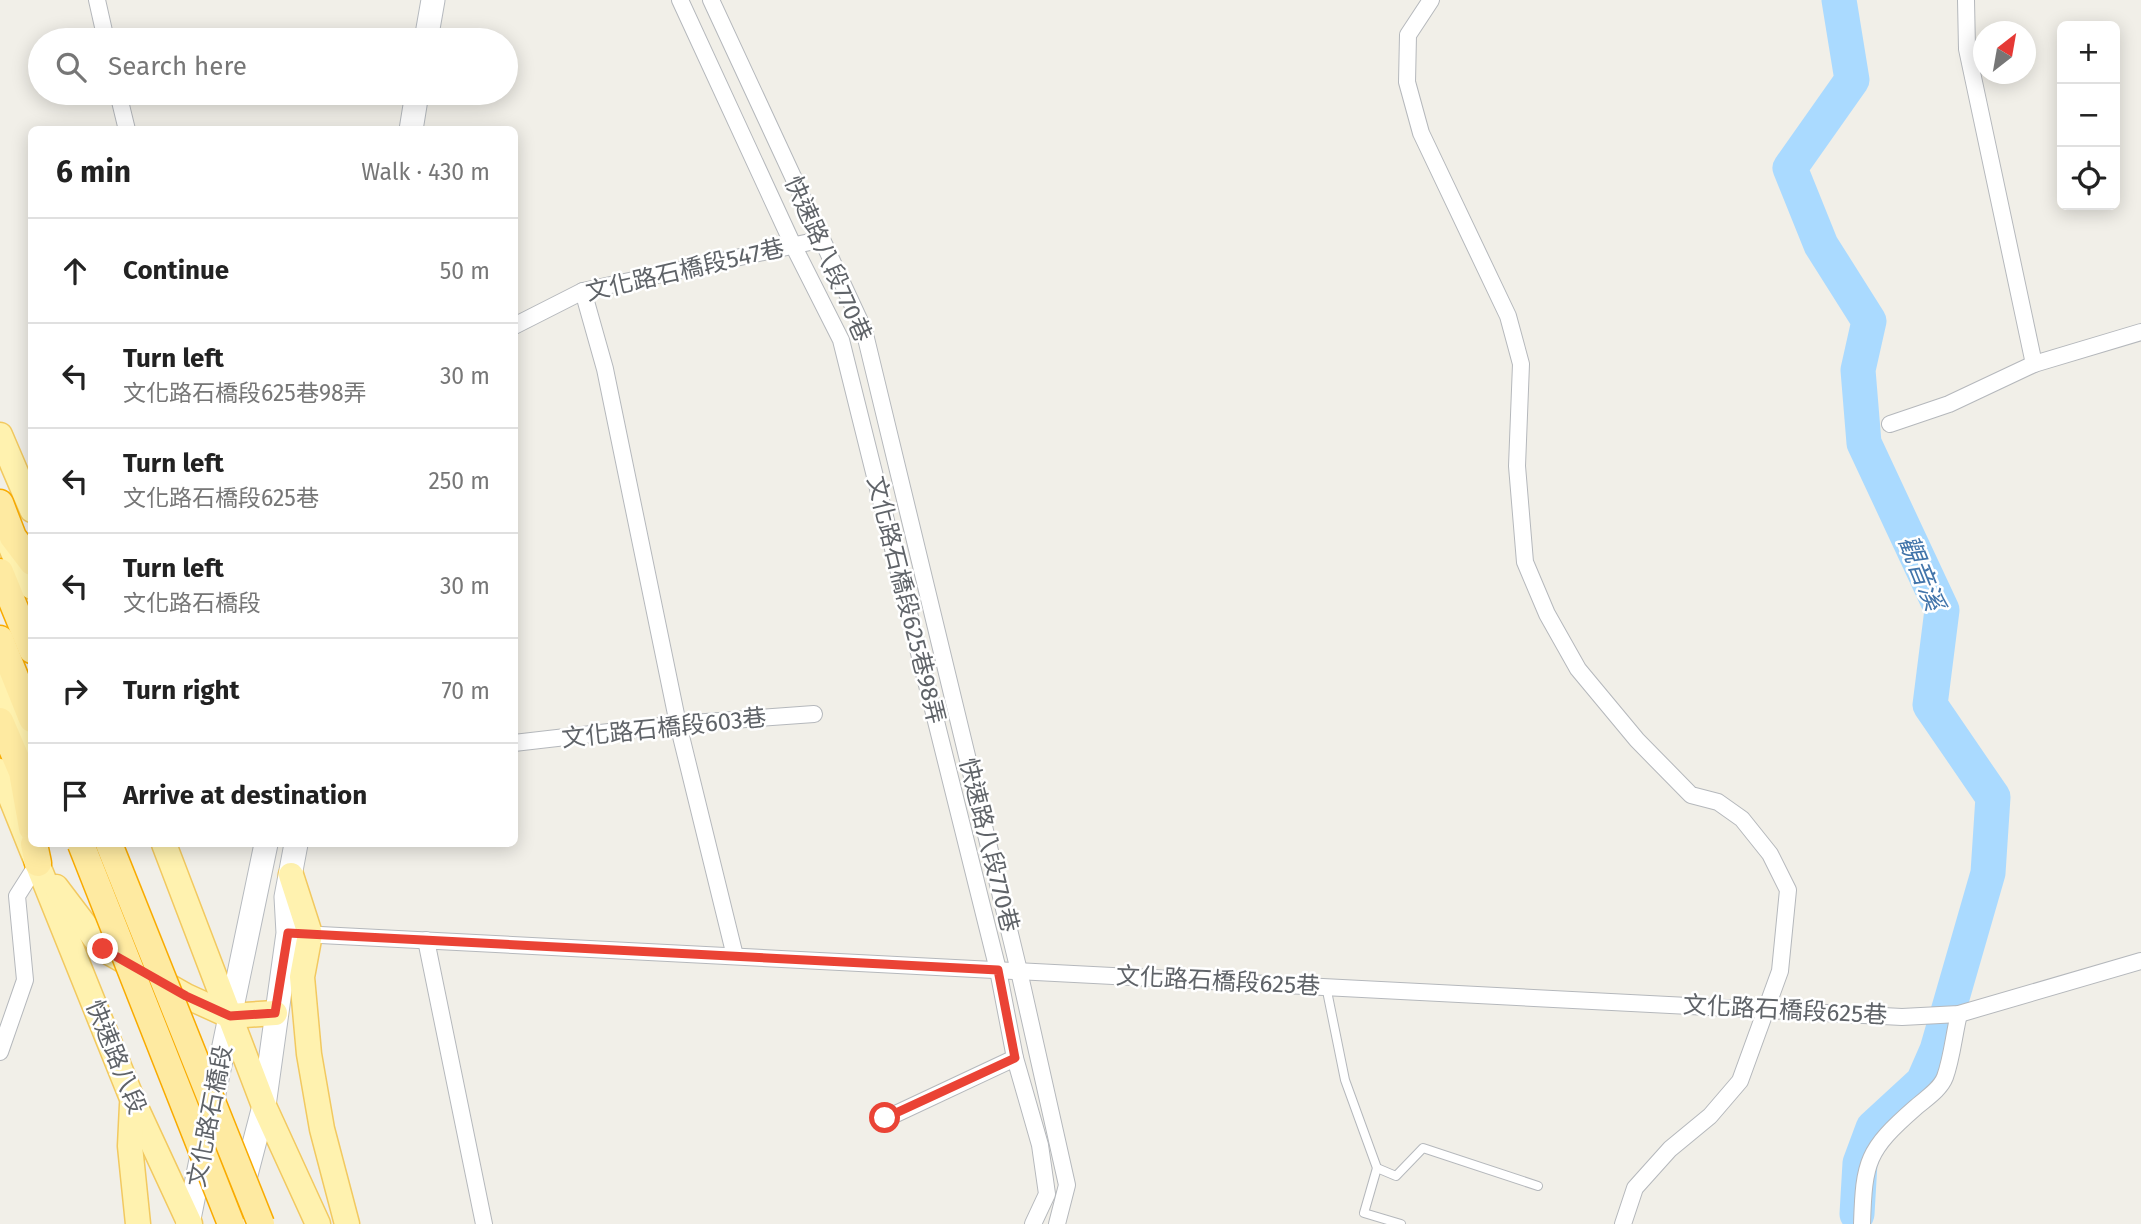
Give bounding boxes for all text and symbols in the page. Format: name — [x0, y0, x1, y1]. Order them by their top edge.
north arrow — [1973, 21, 2036, 84]
map controls — [2057, 21, 2120, 210]
button: + — [2057, 21, 2120, 84]
search box — [28, 28, 518, 105]
icon: search — [52, 48, 90, 86]
text: Search here — [108, 51, 247, 82]
button: − — [2057, 84, 2120, 147]
button: locate — [2057, 147, 2120, 210]
text: 6 min — [56, 154, 131, 190]
text: Walk · 430 m — [361, 158, 490, 186]
street label: 快速路八段770巷 — [779, 172, 877, 346]
street label: 文化路石橋段547巷 — [583, 234, 787, 306]
icon: ahead — [56, 252, 94, 290]
text: Continue — [123, 255, 229, 286]
text: 50 m — [440, 257, 490, 285]
text: Turn left — [123, 343, 224, 374]
icon: left — [56, 357, 94, 395]
text: 30 m — [440, 362, 490, 390]
text: 文化路石橋段625巷98弄 — [123, 379, 367, 407]
text: Turn left — [123, 448, 224, 479]
icon: left — [56, 462, 94, 500]
text: 250 m — [428, 467, 490, 495]
street label: 文化路石橋段625巷98弄 — [862, 473, 950, 727]
text: 文化路石橋段625巷 — [123, 484, 319, 512]
water label: 觀音溪 — [1892, 531, 1951, 619]
text: Turn left — [123, 553, 224, 584]
icon: left — [56, 567, 94, 605]
text: 30 m — [440, 572, 490, 600]
text: 文化路石橋段 — [123, 589, 261, 617]
icon: right — [56, 672, 94, 710]
text: Turn right — [123, 675, 240, 706]
text: 70 m — [441, 677, 490, 705]
street label: 文化路石橋段603巷 — [560, 703, 768, 753]
street label: 快速路八段770巷 — [954, 755, 1024, 935]
icon: arrive — [56, 777, 94, 815]
text: Arrive at destination — [123, 780, 367, 811]
route end — [87, 933, 118, 964]
street label: 文化路石橋段625巷 — [1115, 962, 1321, 1000]
street label: 文化路石橋段625巷 — [1682, 991, 1888, 1029]
street label: 快速路八段 — [81, 996, 151, 1118]
street label: 文化路石橋段 — [183, 1043, 237, 1189]
route start — [869, 1102, 900, 1133]

